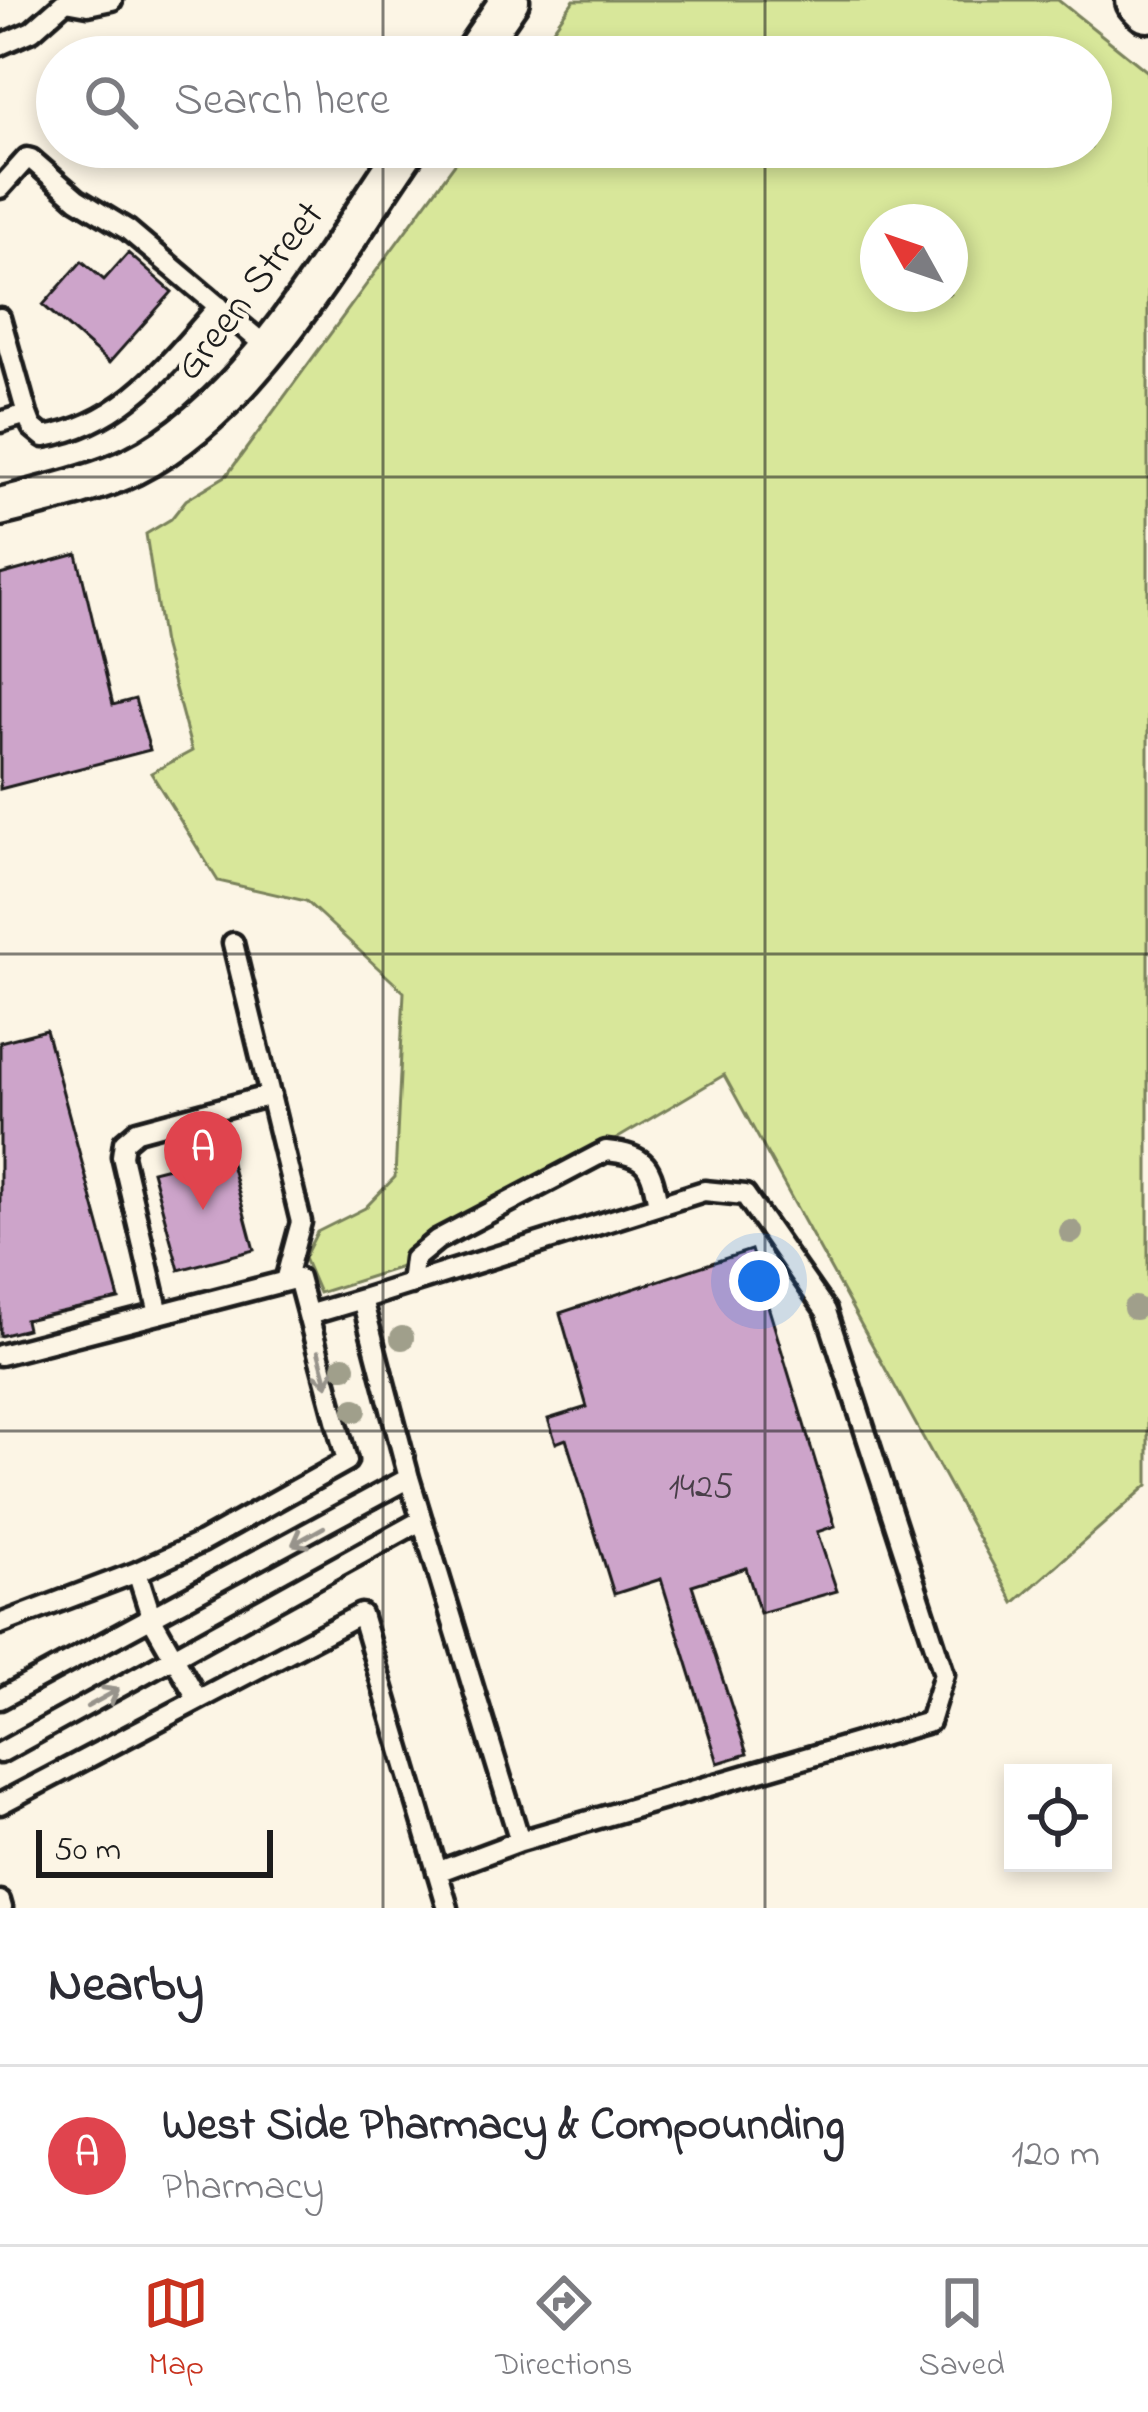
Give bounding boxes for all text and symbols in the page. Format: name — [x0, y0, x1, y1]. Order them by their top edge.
search box — [36, 36, 1112, 168]
icon: search — [78, 69, 144, 135]
text: Search here — [174, 69, 390, 135]
street label: Green Street — [161, 189, 340, 395]
north arrow — [860, 204, 968, 312]
pin: A — [164, 1111, 242, 1210]
your location — [729, 1251, 789, 1311]
one-way arrow — [313, 1350, 335, 1388]
house number: 1425 — [669, 1462, 733, 1515]
one-way arrow — [291, 1525, 326, 1548]
one-way arrow — [85, 1686, 120, 1709]
map controls — [1004, 1764, 1112, 1872]
button: locate — [1004, 1764, 1112, 1872]
scale bar — [36, 1824, 273, 1877]
text: 50 m — [54, 1827, 121, 1875]
text: Nearby — [48, 1949, 204, 2024]
text: West Side Pharmacy & Compounding — [162, 2094, 845, 2160]
text: A — [75, 2127, 99, 2184]
text: 120 m — [1011, 2127, 1100, 2184]
text: Pharmacy — [162, 2160, 324, 2217]
tab: Map — [143, 2270, 209, 2390]
tab: Directions — [495, 2270, 632, 2390]
tab: Saved — [919, 2270, 1005, 2390]

